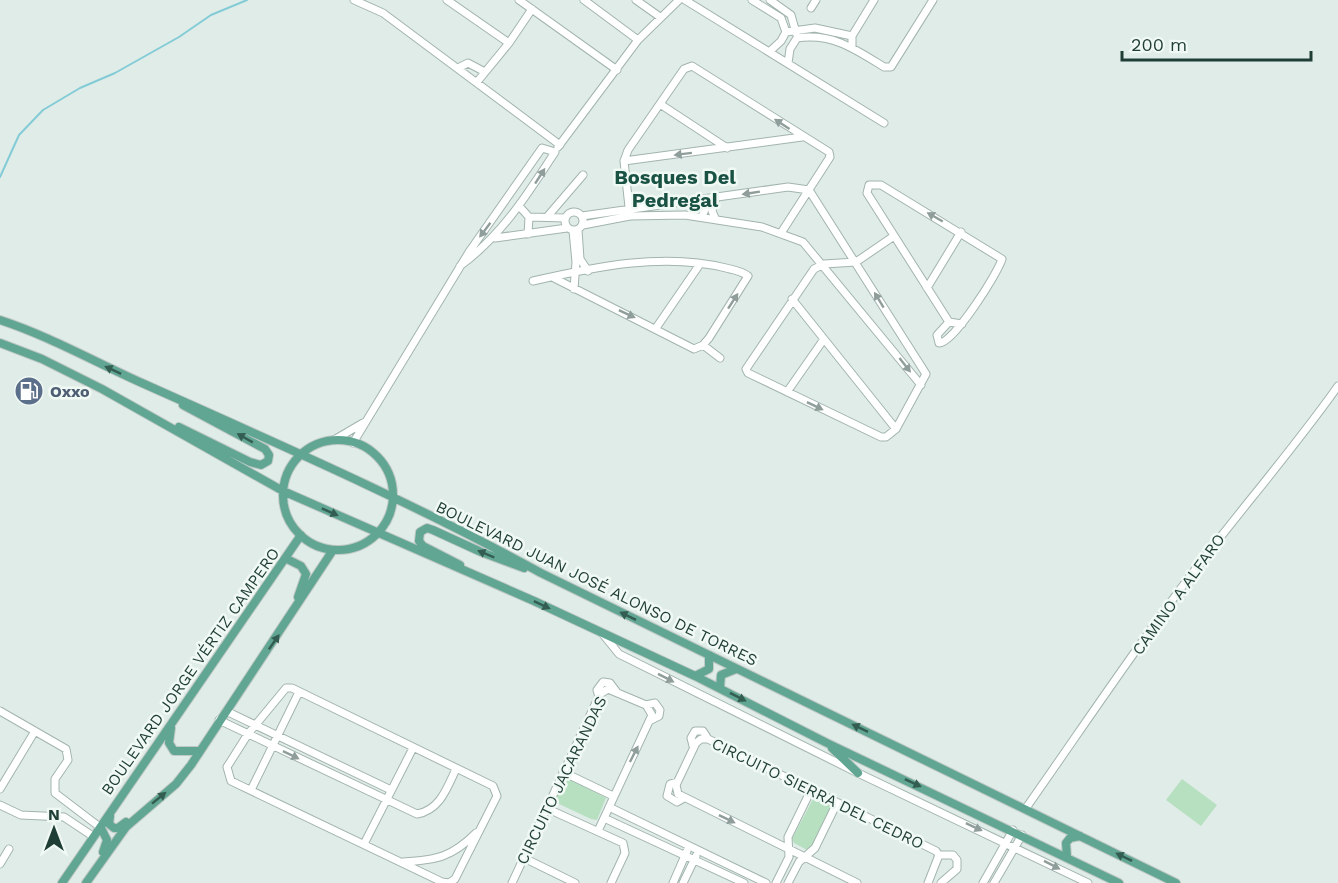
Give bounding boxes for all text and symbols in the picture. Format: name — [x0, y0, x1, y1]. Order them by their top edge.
scale bar — [1122, 24, 1311, 62]
text: 200 m — [1131, 34, 1187, 55]
one-way arrow — [774, 118, 790, 129]
one-way arrow — [673, 149, 692, 158]
district label: Bosques Del Pedregal — [614, 165, 736, 212]
one-way arrow — [534, 167, 545, 184]
one-way arrow — [741, 189, 760, 198]
one-way arrow — [927, 211, 943, 222]
one-way arrow — [478, 222, 491, 238]
one-way arrow — [874, 292, 885, 308]
one-way arrow — [727, 294, 739, 310]
one-way arrow — [618, 310, 635, 319]
one-way arrow — [899, 357, 911, 373]
one-way arrow — [104, 365, 121, 374]
fuel station icon: Oxxo — [13, 375, 45, 407]
place label: Oxxo — [50, 382, 90, 401]
one-way arrow — [807, 401, 824, 410]
one-way arrow — [236, 433, 253, 443]
street label: BOULEVARD JUAN JOSÉ ALONSO DE TORRES — [433, 497, 761, 670]
one-way arrow — [322, 508, 339, 517]
street label: CAMINO A ALFARO — [1128, 530, 1229, 659]
street label: BOULEVARD JORGE VÉRTIZ CAMPERO — [97, 544, 284, 799]
one-way arrow — [477, 549, 495, 559]
one-way arrow — [534, 601, 551, 610]
one-way arrow — [619, 611, 636, 620]
one-way arrow — [268, 634, 280, 650]
one-way arrow — [657, 673, 674, 683]
street label: CIRCUITO JACARANDAS — [512, 693, 611, 867]
one-way arrow — [729, 693, 746, 702]
one-way arrow — [851, 724, 868, 733]
street label: CIRCUITO SIERRA DEL CEDRO — [709, 734, 927, 853]
one-way arrow — [629, 746, 639, 763]
one-way arrow — [282, 750, 299, 759]
one-way arrow — [904, 779, 921, 788]
one-way arrow — [151, 792, 166, 805]
north arrow — [24, 799, 84, 859]
text: N — [48, 805, 60, 824]
one-way arrow — [718, 814, 735, 824]
one-way arrow — [965, 822, 982, 831]
one-way arrow — [1115, 852, 1132, 862]
one-way arrow — [1043, 860, 1060, 869]

